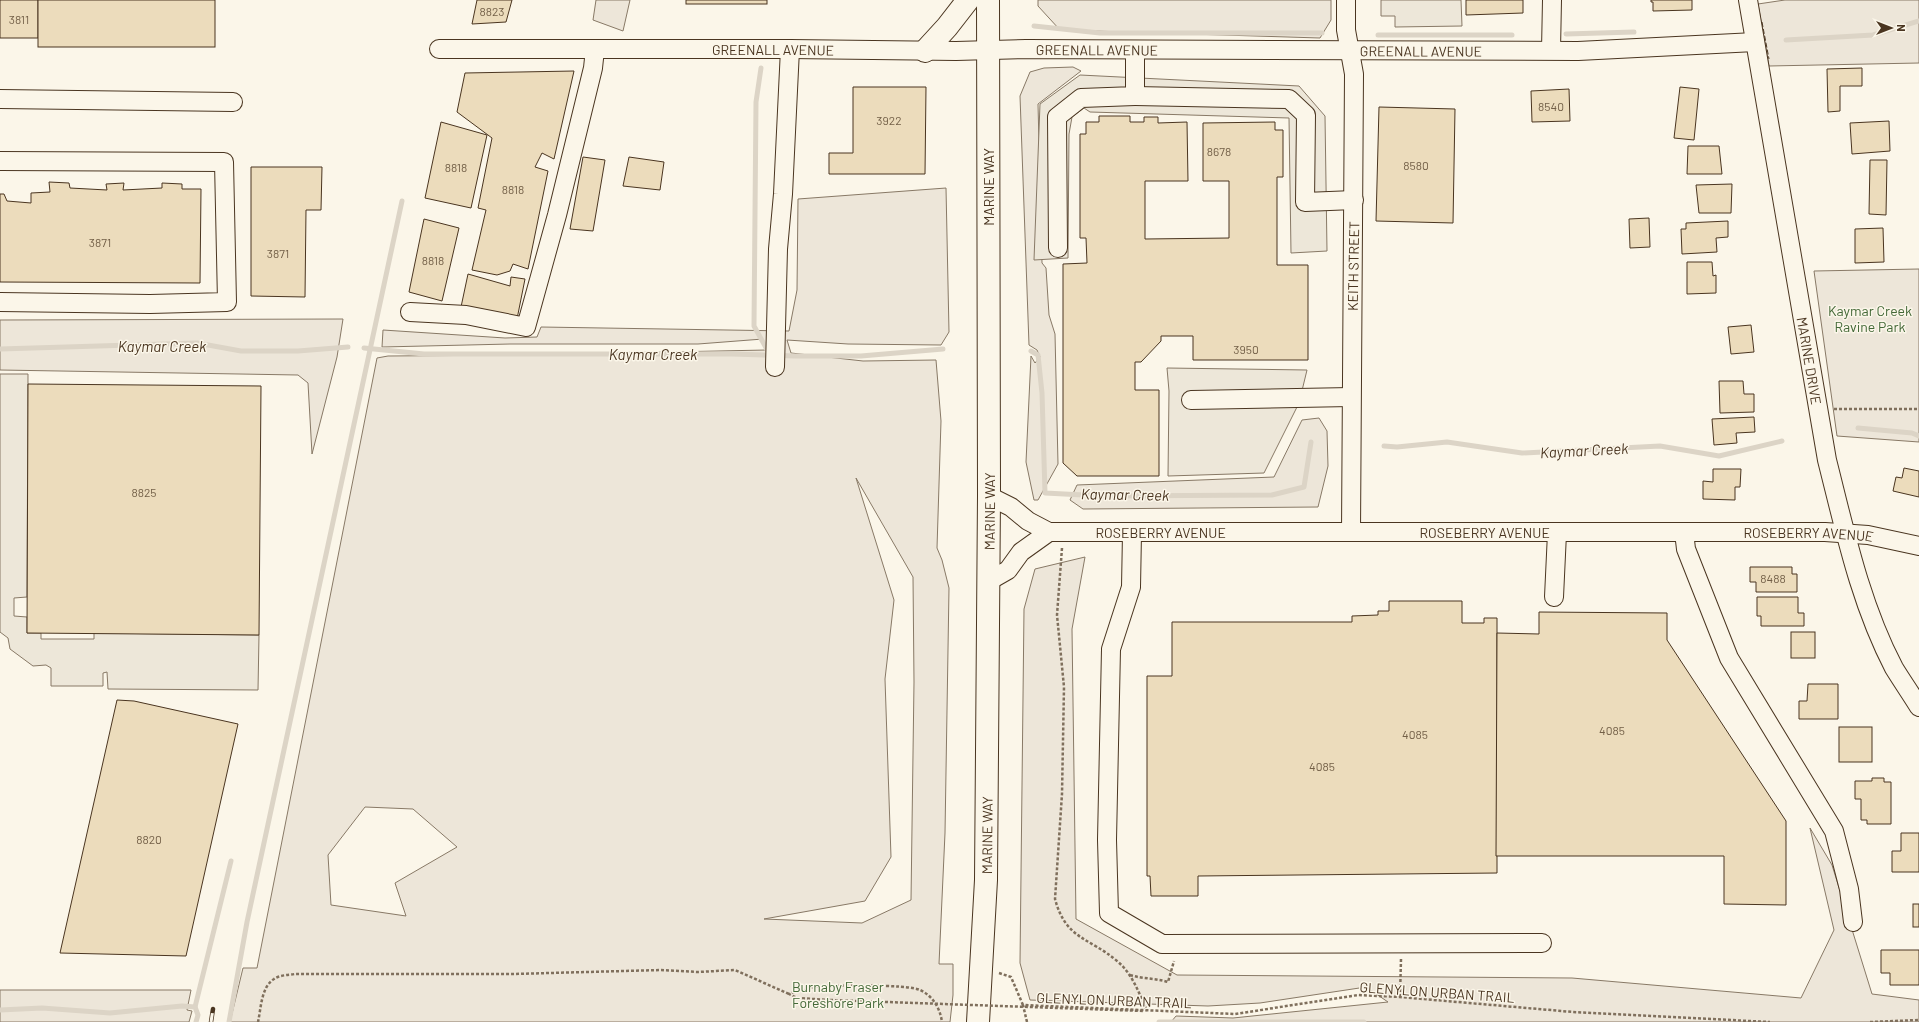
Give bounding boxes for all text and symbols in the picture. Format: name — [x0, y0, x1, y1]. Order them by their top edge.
house number: 8823 — [479, 4, 505, 18]
north arrow — [1871, 8, 1911, 48]
house number: 3811 — [9, 12, 29, 26]
text: N — [1895, 24, 1908, 32]
street label: GREENALL AVENUE — [712, 41, 834, 58]
street label: GREENALL AVENUE — [1036, 41, 1158, 58]
street label: GREENALL AVENUE — [1360, 42, 1482, 59]
house number: 8540 — [1538, 99, 1564, 113]
house number: 3922 — [876, 113, 902, 127]
house number: 8678 — [1207, 144, 1231, 158]
street label: MARINE WAY — [980, 148, 997, 226]
house number: 8580 — [1403, 158, 1429, 172]
house number: 8818 — [445, 160, 467, 174]
house number: 8818 — [502, 182, 524, 196]
street label: KEITH STREET — [1344, 221, 1362, 311]
house number: 3871 — [89, 235, 111, 249]
house number: 3871 — [267, 246, 289, 260]
house number: 8818 — [422, 253, 444, 267]
park label: Kaymar Creek Ravine Park — [1828, 302, 1912, 335]
street label: MARINE DRIVE — [1794, 316, 1826, 406]
water label: Kaymar Creek — [118, 337, 207, 355]
house number: 3950 — [1233, 342, 1259, 356]
water label: Kaymar Creek — [609, 345, 698, 363]
water label: Kaymar Creek — [1539, 439, 1629, 461]
street label: MARINE WAY — [980, 472, 998, 550]
water label: Kaymar Creek — [1081, 484, 1170, 504]
house number: 8825 — [131, 485, 157, 499]
street label: ROSEBERRY AVENUE — [1743, 523, 1875, 545]
street label: ROSEBERRY AVENUE — [1095, 524, 1226, 541]
street label: ROSEBERRY AVENUE — [1419, 524, 1550, 541]
house number: 8488 — [1760, 571, 1786, 585]
house number: 4085 — [1599, 723, 1625, 737]
house number: 4085 — [1402, 727, 1428, 741]
house number: 4085 — [1309, 759, 1335, 773]
street label: MARINE WAY — [978, 796, 995, 874]
house number: 8820 — [136, 832, 162, 846]
park label: Burnaby Fraser Foreshore Park — [792, 978, 884, 1011]
street label: GLENYLON URBAN TRAIL — [1359, 978, 1515, 1006]
street label: GLENYLON URBAN TRAIL — [1036, 989, 1192, 1011]

